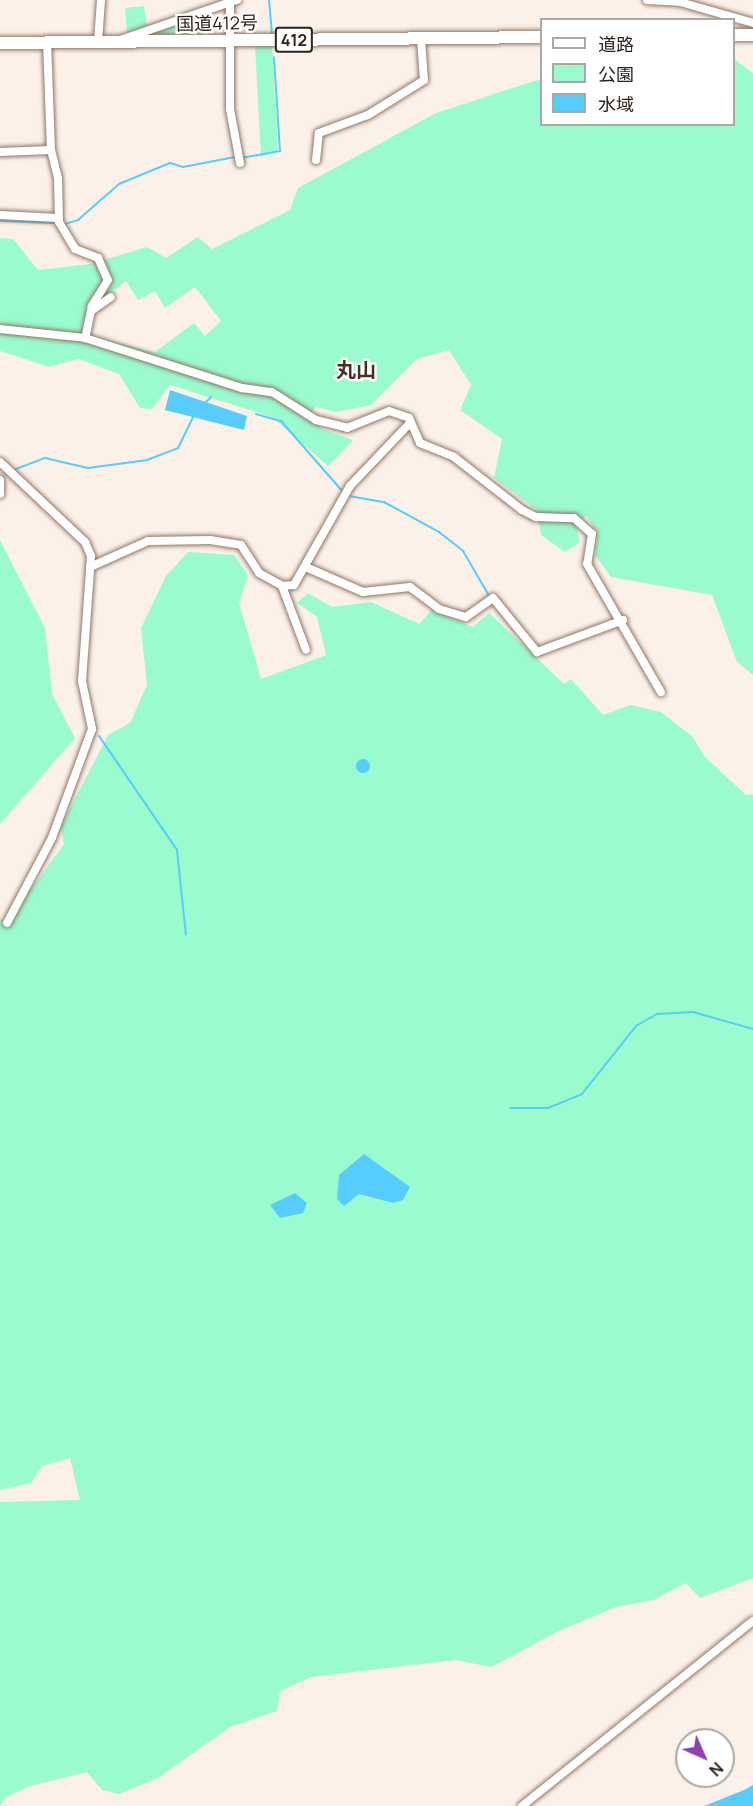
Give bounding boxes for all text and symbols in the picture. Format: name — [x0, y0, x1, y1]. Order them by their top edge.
street label: 国道412号 — [176, 11, 258, 35]
legend — [540, 18, 735, 126]
road number: 412 — [274, 27, 314, 53]
text: 道路 — [598, 32, 634, 56]
text: 公園 — [598, 62, 634, 86]
text: 水域 — [598, 92, 634, 116]
district label: 丸山 — [336, 357, 376, 381]
north arrow — [675, 1728, 735, 1788]
text: N — [704, 1757, 728, 1781]

